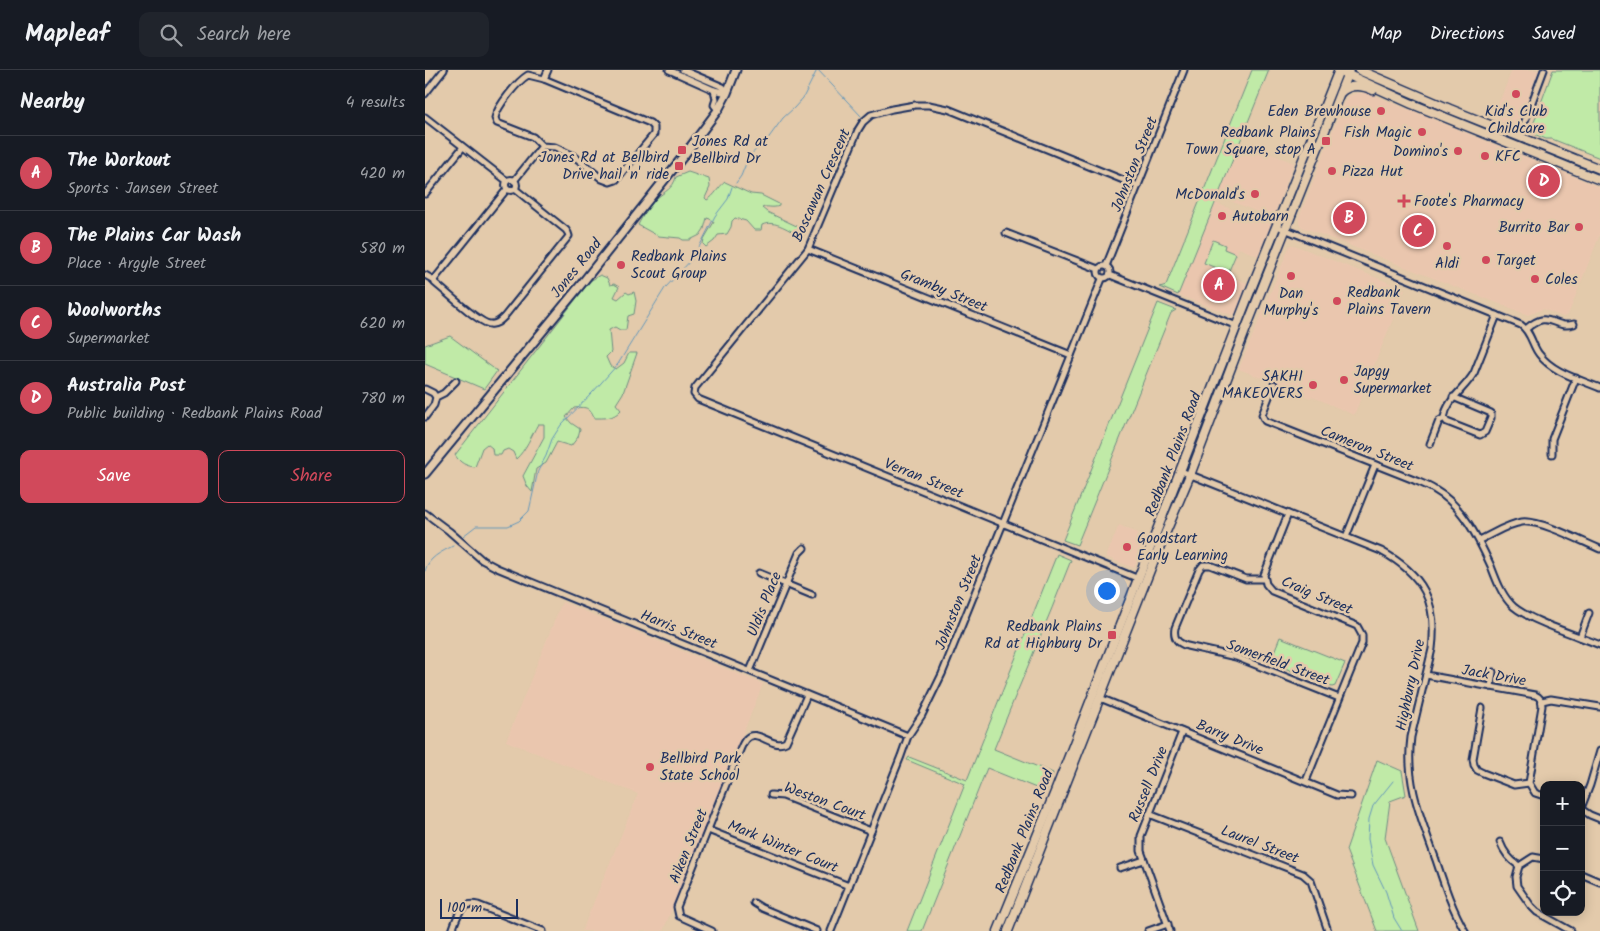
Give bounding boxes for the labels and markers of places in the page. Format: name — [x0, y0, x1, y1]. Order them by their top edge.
marker: Kid's Club Childcare — [1510, 88, 1522, 100]
place label: Eden Brewhouse — [1267, 100, 1371, 124]
place label: Kid's Club Childcare — [1485, 100, 1547, 141]
marker: Eden Brewhouse — [1375, 105, 1387, 117]
place label: Redbank Plains Town Square, stop A — [1185, 121, 1317, 162]
place label: Fish Magic — [1344, 121, 1412, 145]
marker: Fish Magic — [1416, 126, 1428, 138]
place label: Jones Rd at Bellbird Dr — [692, 130, 768, 171]
marker: Redbank Plains Town Square, stop A — [1320, 135, 1332, 147]
place label: Domino's — [1393, 140, 1449, 164]
marker: Jones Rd at Bellbird Dr — [676, 144, 688, 156]
marker: Domino's — [1452, 145, 1464, 157]
place label: KFC — [1495, 145, 1521, 169]
place label: Jones Rd at Bellbird Drive hail 'n' ride — [539, 146, 670, 187]
marker: KFC — [1479, 150, 1491, 162]
marker: Jones Rd at Bellbird Drive hail 'n' ride — [673, 160, 685, 172]
place label: Pizza Hut — [1342, 160, 1403, 184]
pin: D — [1528, 162, 1560, 200]
marker: Pizza Hut — [1326, 165, 1338, 177]
place label: McDonald's — [1175, 183, 1246, 207]
marker: McDonald's — [1249, 188, 1261, 200]
place label: Foote's Pharmacy — [1414, 190, 1524, 214]
marker: Foote's Pharmacy — [1398, 195, 1410, 207]
pin: B — [1333, 199, 1365, 237]
place label: Autobarn — [1232, 205, 1289, 229]
marker: Autobarn — [1216, 210, 1228, 222]
pin: C — [1402, 212, 1434, 250]
place label: Burrito Bar — [1499, 216, 1570, 240]
marker: Burrito Bar — [1573, 221, 1585, 233]
marker: Aldi — [1441, 240, 1453, 252]
place label: Redbank Plains Scout Group — [631, 245, 727, 286]
place label: Target — [1496, 249, 1536, 273]
place label: Aldi — [1435, 252, 1460, 276]
marker: Target — [1480, 254, 1492, 266]
marker: Redbank Plains Scout Group — [615, 259, 627, 271]
pin: A — [1203, 266, 1235, 304]
place label: Coles — [1545, 268, 1578, 292]
marker: Dan Murphy's — [1285, 270, 1297, 282]
marker: Coles — [1529, 273, 1541, 285]
place label: Redbank Plains Tavern — [1347, 281, 1431, 322]
place label: Dan Murphy's — [1264, 282, 1319, 323]
marker: Redbank Plains Tavern — [1331, 295, 1343, 307]
place label: Japgy Supermarket — [1354, 360, 1432, 401]
place label: SAKHI MAKEOVERS — [1222, 365, 1303, 406]
marker: Japgy Supermarket — [1338, 374, 1350, 386]
marker: SAKHI MAKEOVERS — [1307, 379, 1319, 391]
place label: Goodstart Early Learning — [1137, 527, 1228, 568]
marker: Goodstart Early Learning — [1121, 541, 1133, 553]
place label: Redbank Plains Rd at Highbury Dr — [984, 615, 1103, 656]
marker: Redbank Plains Rd at Highbury Dr — [1106, 629, 1118, 641]
place label: Bellbird Park State School — [660, 747, 742, 788]
marker: Bellbird Park State School — [644, 761, 656, 773]

